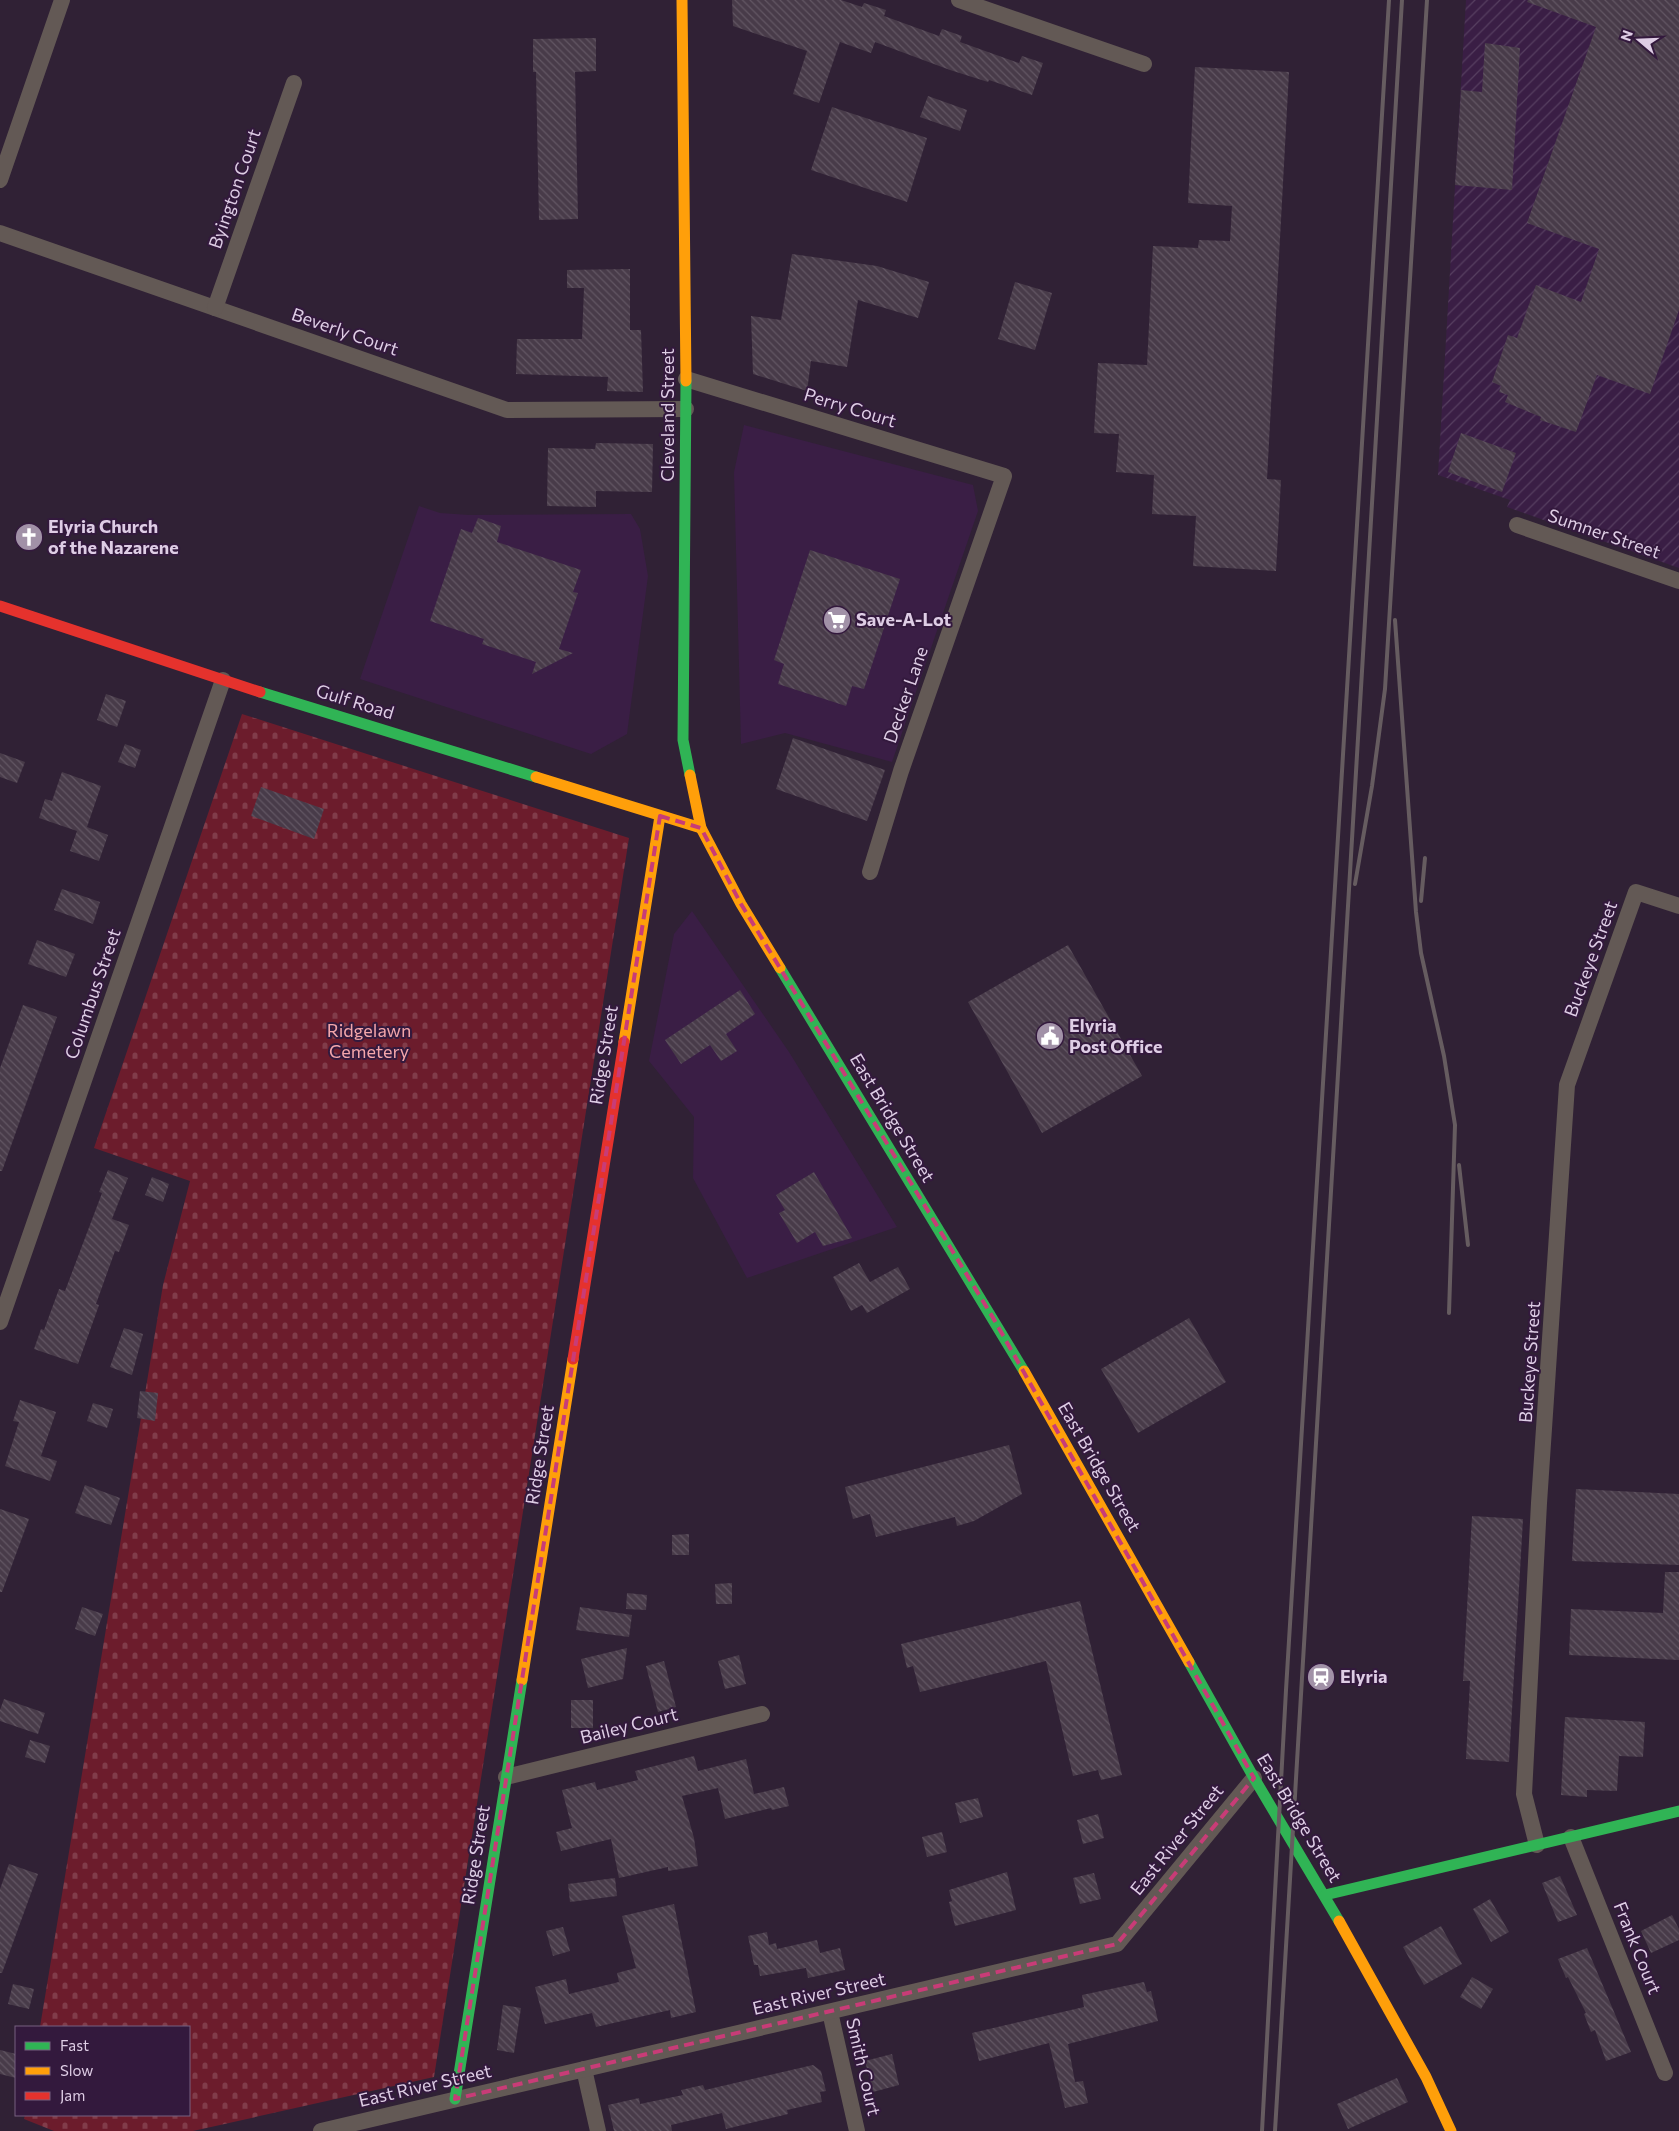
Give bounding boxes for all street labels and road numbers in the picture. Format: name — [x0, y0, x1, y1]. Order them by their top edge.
street label: Byington Court — [203, 126, 265, 251]
street label: Beverly Court — [289, 302, 402, 360]
street label: Cleveland Street — [656, 348, 678, 482]
street label: Perry Court — [801, 383, 899, 432]
street label: Sumner Street — [1545, 504, 1664, 563]
street label: Decker Lane — [878, 643, 932, 746]
street label: Gulf Road — [314, 679, 397, 723]
street label: Buckeye Street — [1559, 898, 1621, 1020]
street label: Columbus Street — [59, 925, 125, 1062]
street label: Ridge Street — [584, 1003, 622, 1106]
street label: East Bridge Street — [846, 1049, 940, 1186]
street label: Buckeye Street — [1514, 1300, 1544, 1424]
street label: East Bridge Street — [1054, 1398, 1146, 1535]
street label: Ridge Street — [520, 1403, 558, 1506]
street label: Bailey Court — [578, 1702, 680, 1748]
street label: East Bridge Street — [1253, 1749, 1347, 1886]
street label: East River Street — [1125, 1780, 1227, 1899]
street label: Ridge Street — [456, 1803, 494, 1906]
street label: Frank Court — [1609, 1898, 1666, 1997]
street label: East River Street — [750, 1967, 887, 2019]
street label: Smith Court — [842, 2016, 886, 2118]
street label: East River Street — [356, 2059, 493, 2111]

